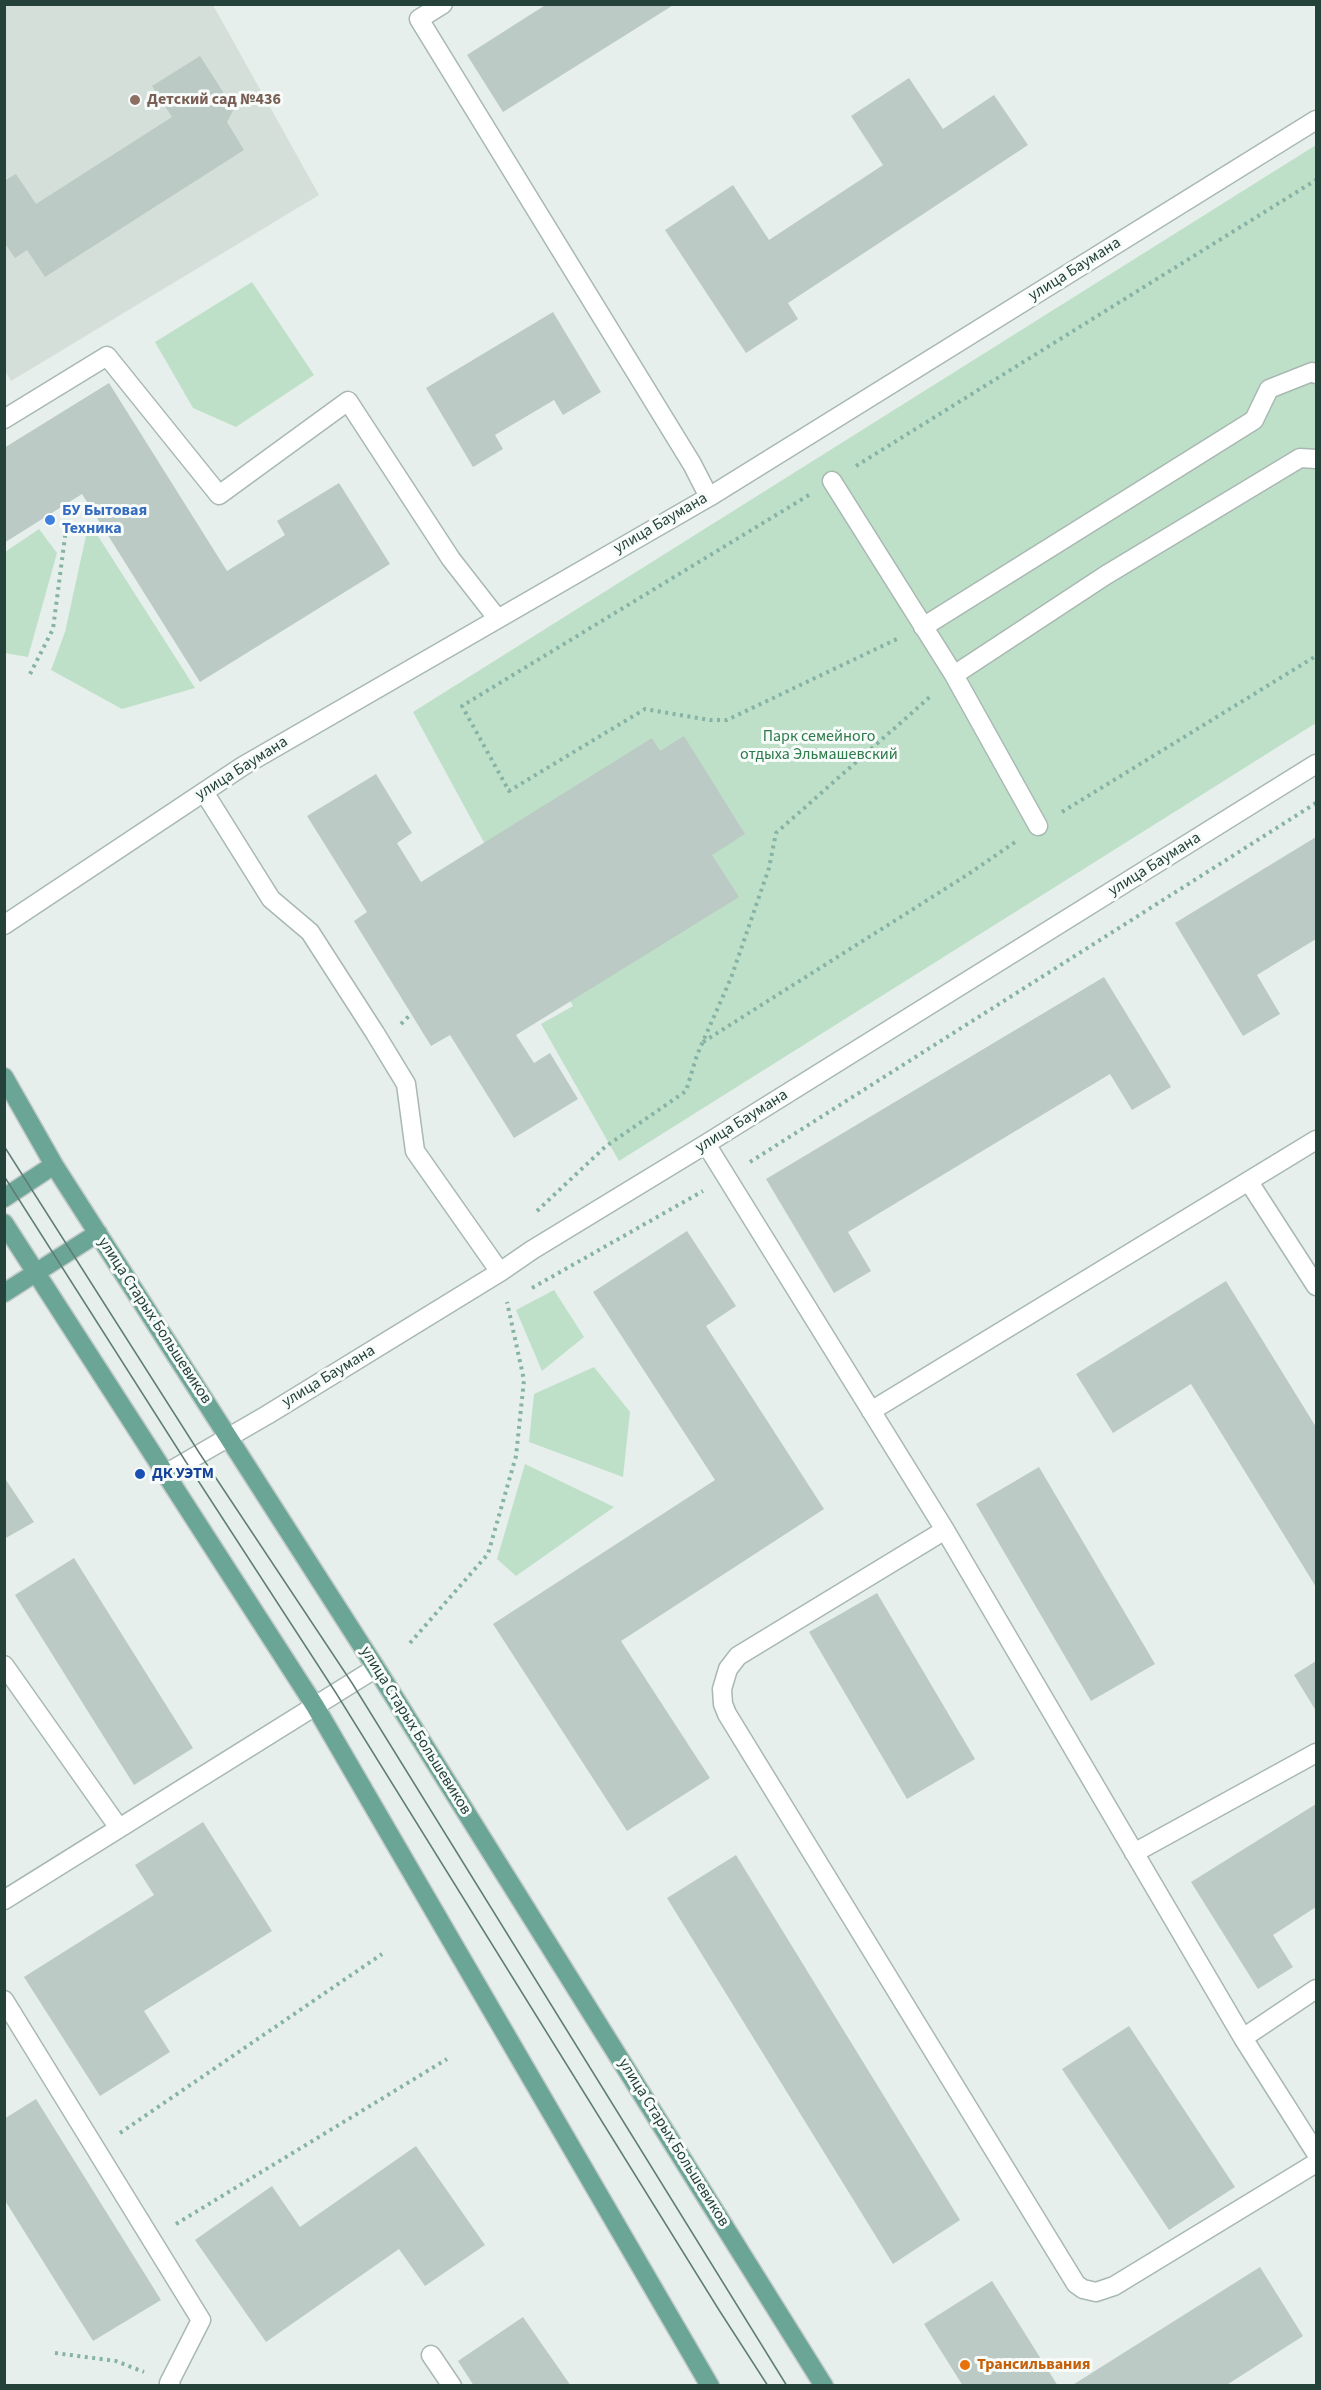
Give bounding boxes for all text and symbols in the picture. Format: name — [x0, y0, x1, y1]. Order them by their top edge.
place label: Детский сад №436 — [147, 90, 281, 110]
marker: Детский сад №436 — [128, 93, 142, 107]
street label: улица Баумана — [1025, 234, 1125, 306]
street label: улица Баумана — [611, 489, 711, 559]
place label: БУ Бытовая Техника — [62, 501, 147, 539]
marker: БУ Бытовая Техника — [43, 513, 57, 527]
park label: Парк семейного отдыха Эльмашевский — [740, 727, 898, 765]
street label: улица Баумана — [192, 733, 292, 805]
street label: улица Баумана — [1105, 829, 1205, 901]
street label: улица Баумана — [692, 1086, 792, 1158]
street label: улица Старых Большевиков — [93, 1234, 215, 1408]
street label: улица Баумана — [279, 1342, 379, 1412]
place label: ДК УЭТМ — [152, 1464, 214, 1484]
marker: ДК УЭТМ — [133, 1467, 147, 1481]
street label: улица Старых Большевиков — [355, 1643, 475, 1819]
street label: улица Старых Большевиков — [613, 2055, 733, 2231]
place label: Трансильвания — [977, 2355, 1090, 2375]
marker: Трансильвания — [958, 2358, 972, 2372]

